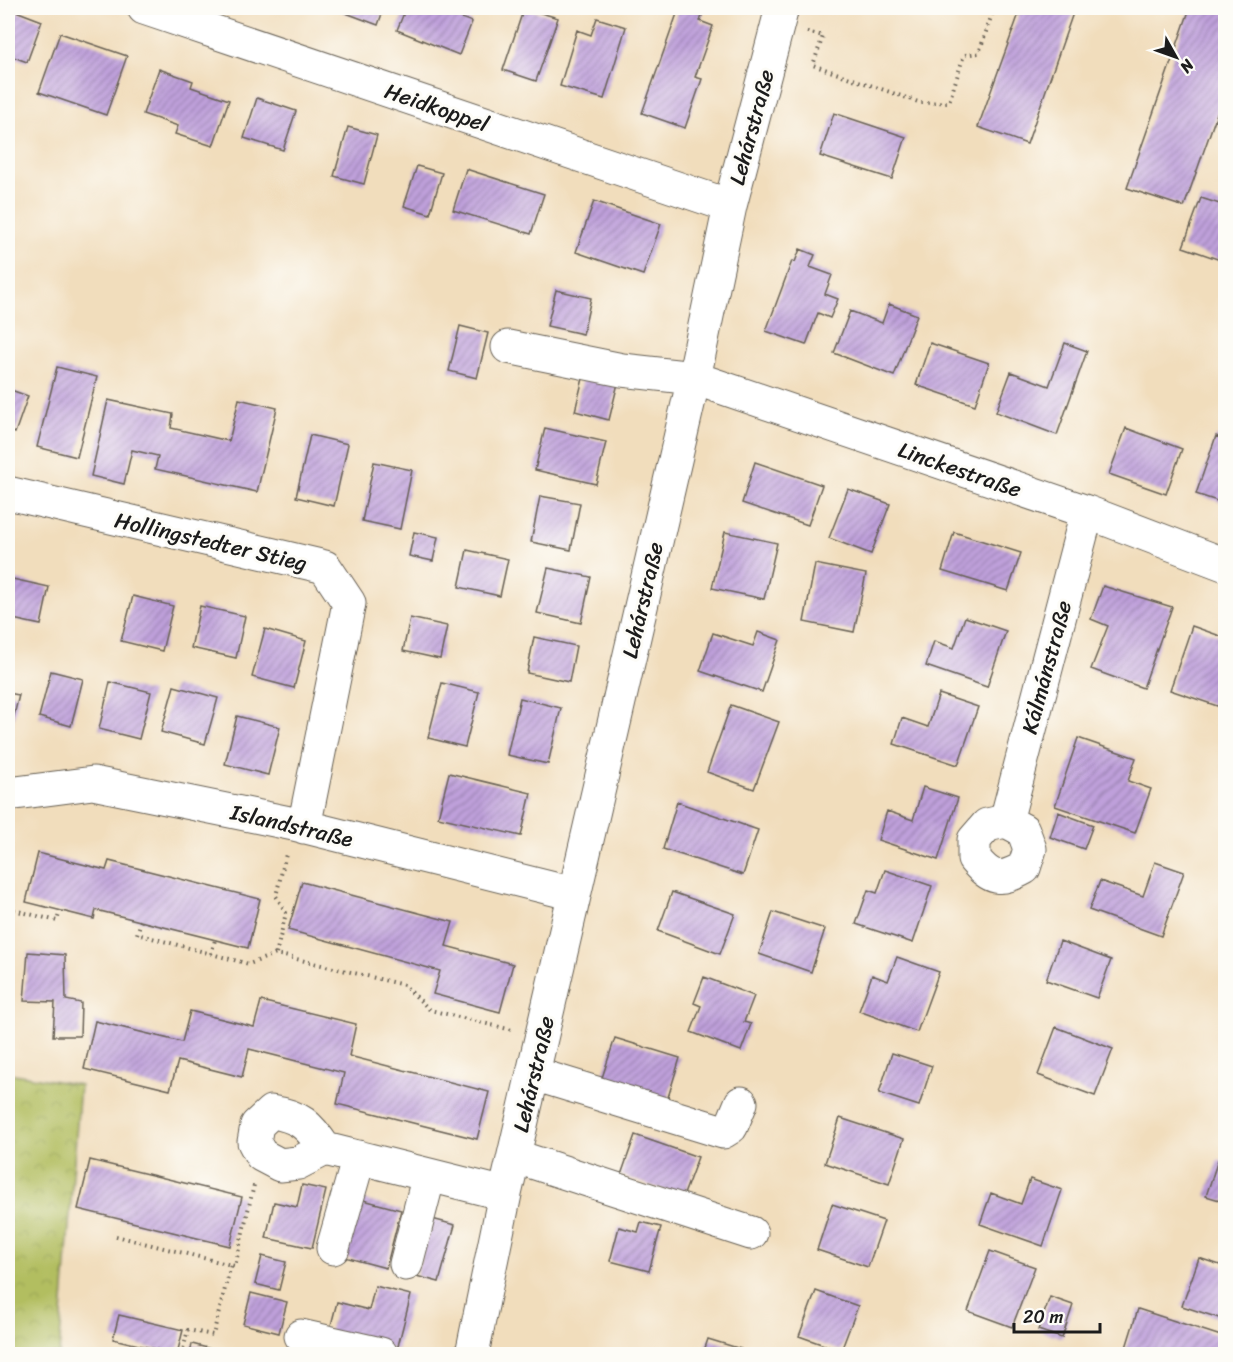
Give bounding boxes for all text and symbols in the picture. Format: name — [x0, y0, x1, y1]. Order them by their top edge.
north arrow — [1146, 27, 1206, 87]
text: N — [1172, 52, 1202, 81]
street label: Lehárstraße — [717, 65, 786, 189]
street label: Heidkoppel — [379, 71, 495, 144]
street label: Linckestraße — [893, 430, 1027, 509]
street label: Hollingstedter Stieg — [111, 500, 311, 583]
street label: Lehárstraße — [610, 538, 675, 662]
street label: Kálmánstraße — [1010, 596, 1083, 738]
street label: Islandstraße — [226, 792, 357, 859]
street label: Lehárstraße — [501, 1012, 566, 1136]
scale bar — [1014, 1296, 1100, 1334]
text: 20 m — [1023, 1301, 1063, 1333]

